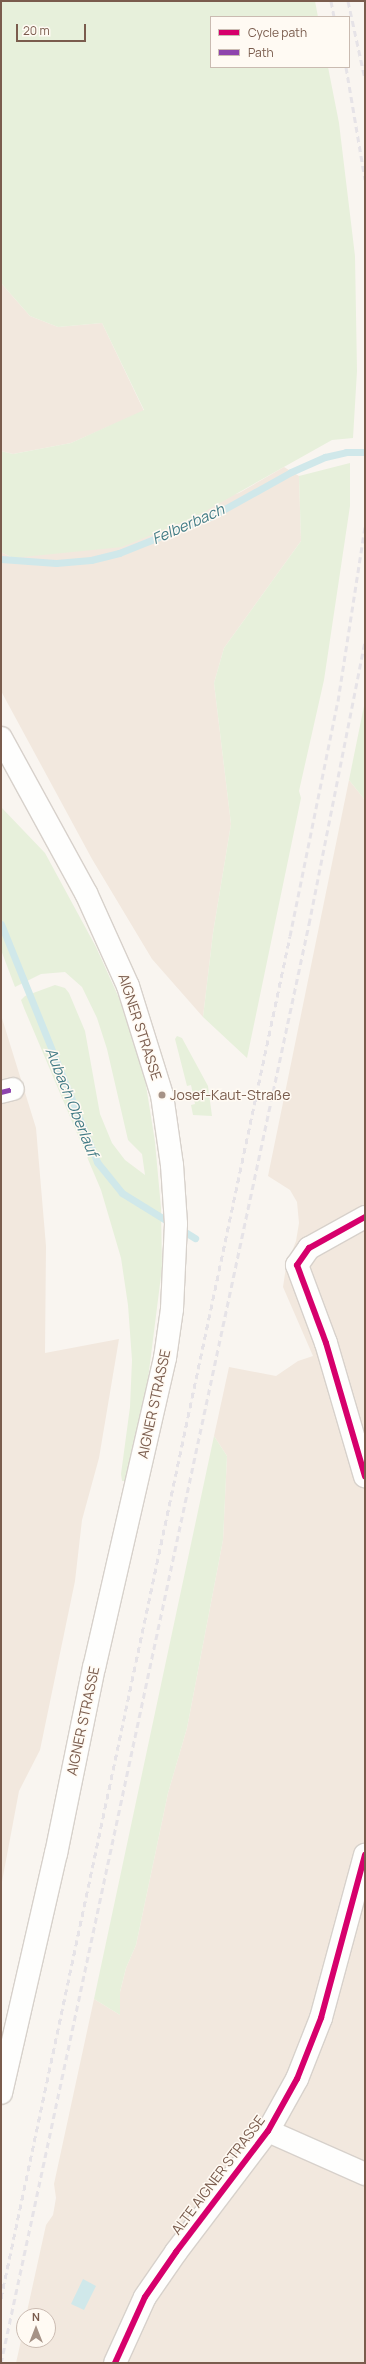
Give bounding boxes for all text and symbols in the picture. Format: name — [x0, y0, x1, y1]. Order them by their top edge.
scale bar — [18, 16, 88, 42]
legend — [210, 16, 350, 68]
text: 20 m — [23, 22, 50, 39]
text: Cycle path — [248, 24, 307, 41]
text: Path — [248, 44, 274, 61]
water label: Felberbach — [149, 500, 227, 548]
street label: AIGNER STRASSE — [115, 972, 165, 1082]
water label: Aubach Oberlauf — [42, 1045, 102, 1159]
place label: Josef-Kaut-Straße — [170, 1087, 290, 1103]
marker: Josef-Kaut-Straße — [157, 1090, 167, 1100]
street label: AIGNER STRASSE — [134, 1348, 174, 1460]
street label: AIGNER STRASSE — [63, 1665, 103, 1777]
street label: ALTE AIGNER STRASSE — [168, 2112, 268, 2238]
north arrow — [16, 2308, 56, 2348]
text: N — [32, 2309, 40, 2324]

